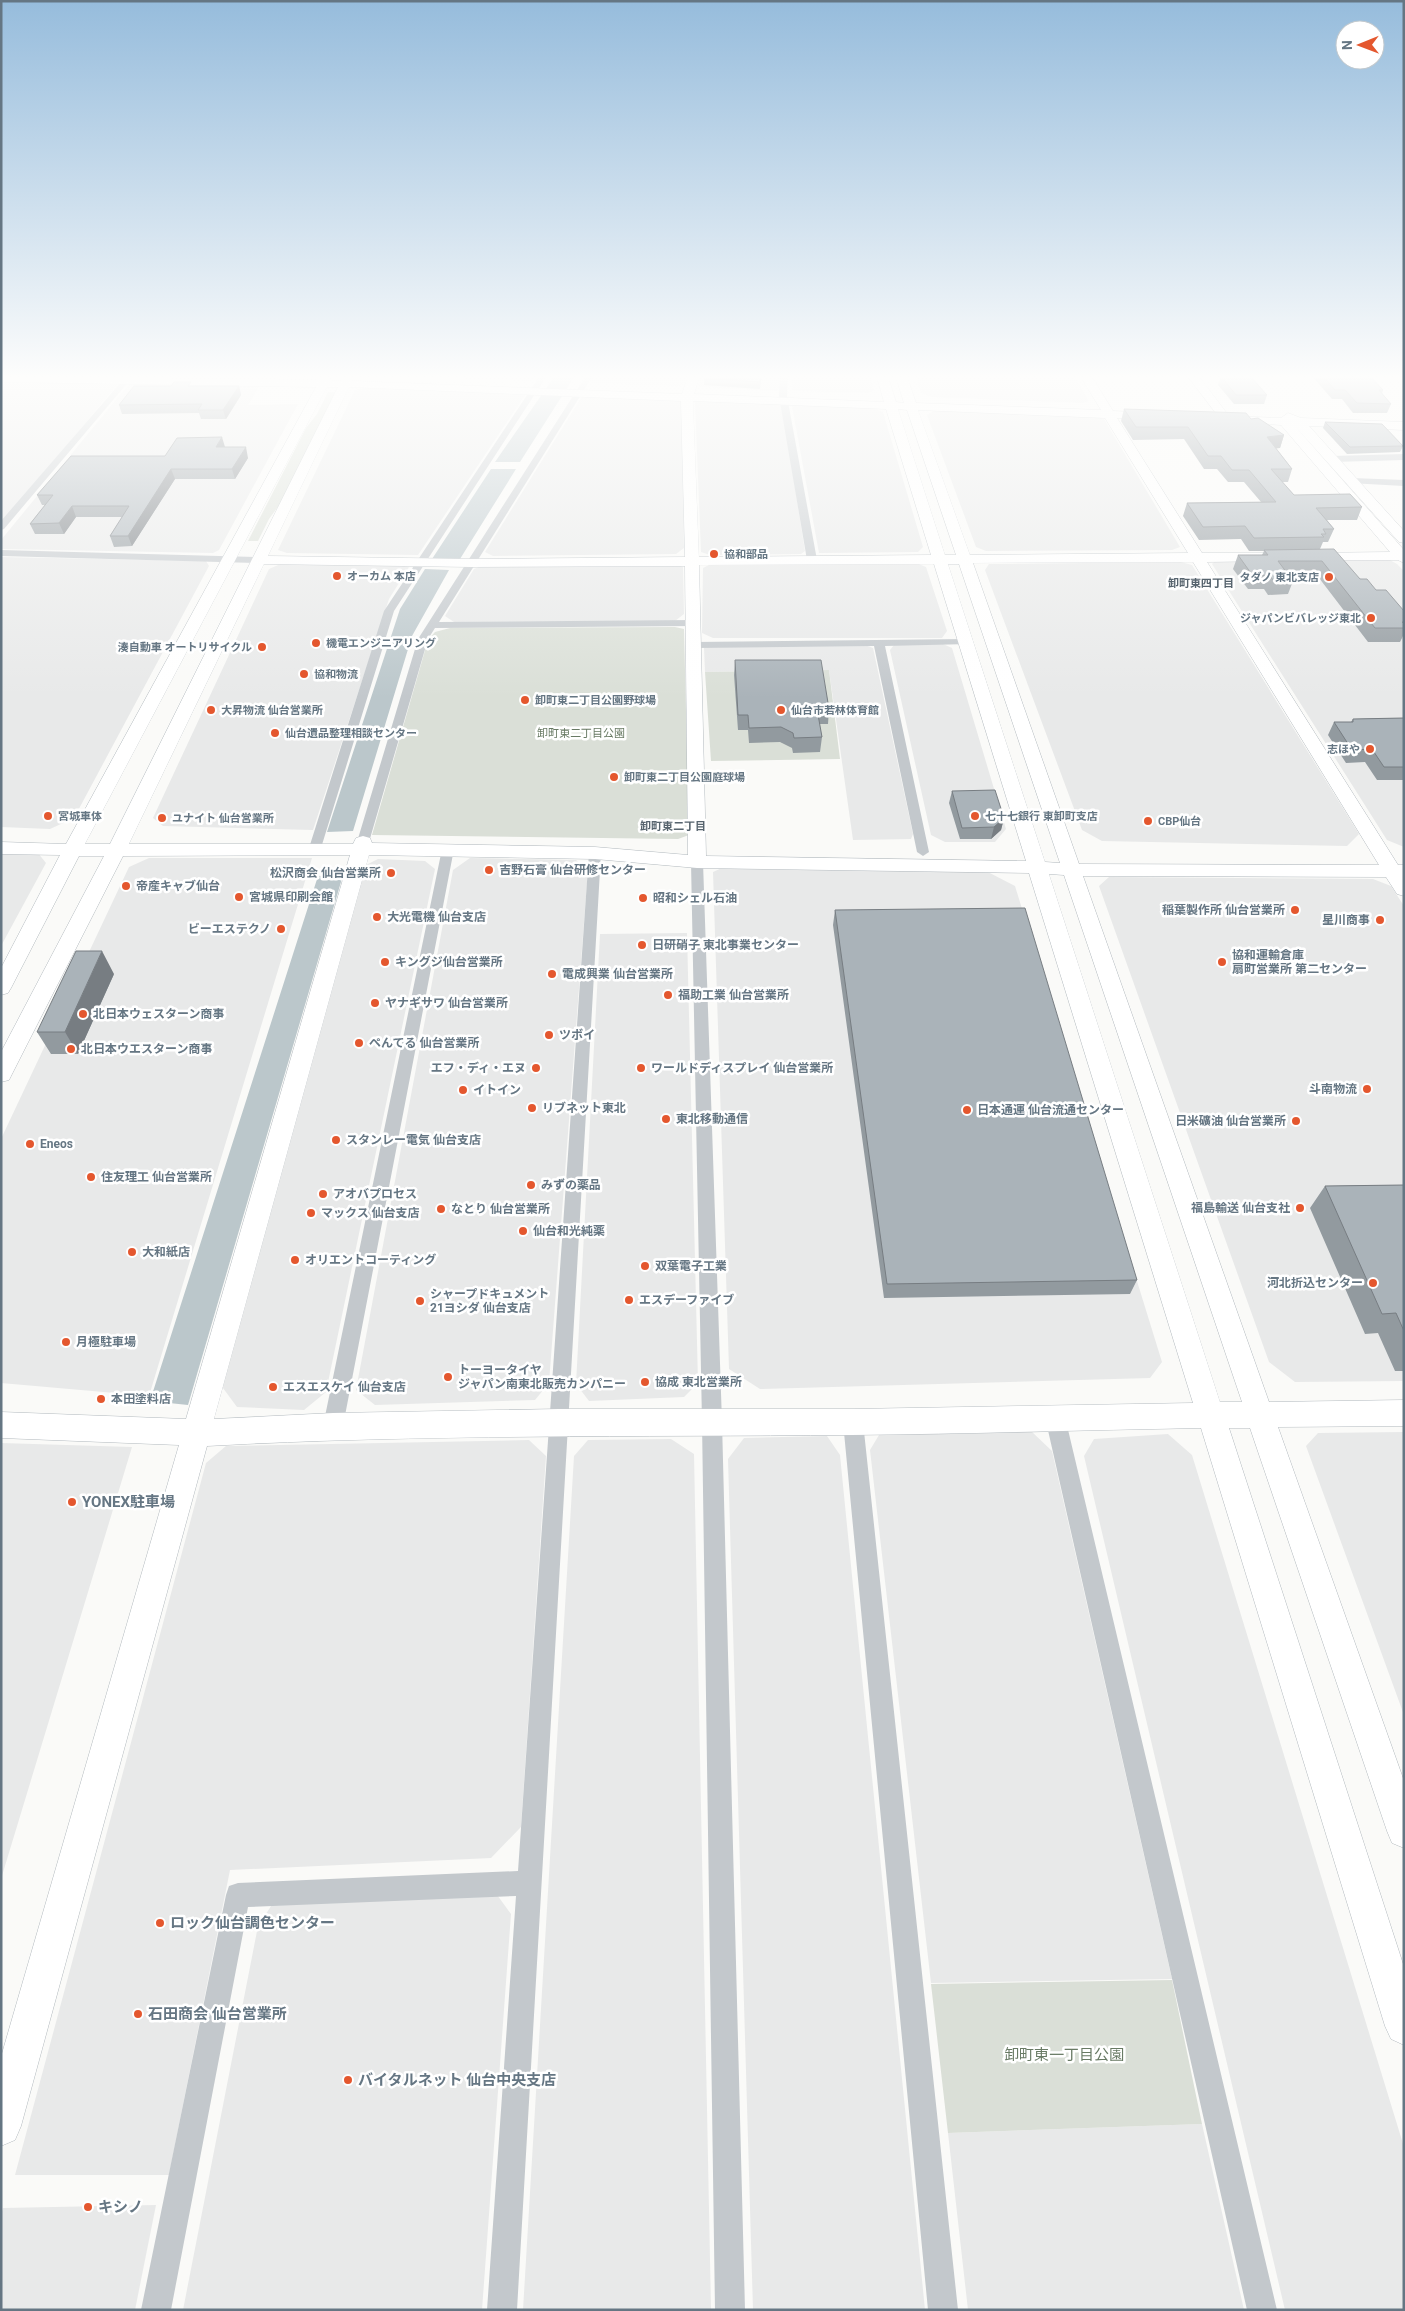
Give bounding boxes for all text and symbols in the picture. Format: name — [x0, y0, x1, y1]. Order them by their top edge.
north arrow — [1335, 20, 1385, 70]
text: N — [1339, 40, 1355, 50]
marker: 協和部品 — [708, 548, 720, 560]
place label: 協和部品 — [724, 548, 768, 561]
marker: オーカム 本店 — [331, 570, 343, 582]
place label: オーカム 本店 — [347, 570, 416, 583]
place label: タダノ 東北支店 — [1240, 571, 1319, 584]
marker: タダノ 東北支店 — [1323, 571, 1335, 583]
district label: 卸町東四丁目 — [1168, 577, 1234, 590]
place label: ジャパンビバレッジ東北 — [1240, 612, 1361, 625]
marker: ジャパンビバレッジ東北 — [1365, 612, 1377, 624]
marker: 機電エンジニアリング — [310, 637, 322, 649]
place label: 機電エンジニアリング — [326, 637, 436, 650]
place label: 湊自動車 オートリサイクル — [118, 641, 252, 654]
marker: 湊自動車 オートリサイクル — [256, 641, 268, 653]
marker: 協和物流 — [298, 668, 310, 680]
place label: 協和物流 — [314, 668, 358, 681]
marker: 卸町東二丁目公園野球場 — [519, 694, 531, 706]
place label: 卸町東二丁目公園野球場 — [535, 694, 656, 707]
marker: 大昇物流 仙台営業所 — [205, 704, 217, 716]
place label: 大昇物流 仙台営業所 — [221, 704, 323, 717]
marker: 仙台市若林体育館 — [775, 704, 787, 716]
place label: 仙台市若林体育館 — [791, 704, 879, 717]
marker: 仙台遺品整理相談センター — [269, 727, 281, 739]
place label: 仙台遺品整理相談センター — [285, 727, 417, 740]
park label: 卸町東二丁目公園 — [537, 727, 625, 740]
place label: 志ほや — [1327, 743, 1360, 756]
marker: 志ほや — [1364, 743, 1376, 755]
marker: 卸町東二丁目公園庭球場 — [608, 771, 620, 783]
place label: 卸町東二丁目公園庭球場 — [624, 771, 745, 784]
marker: 宮城車体 — [42, 810, 54, 822]
place label: 宮城車体 — [58, 810, 102, 823]
marker: 七十七銀行 東卸町支店 — [969, 810, 981, 822]
place label: 七十七銀行 東卸町支店 — [985, 810, 1098, 823]
marker: ユナイト 仙台営業所 — [156, 812, 168, 824]
place label: ユナイト 仙台営業所 — [172, 812, 274, 825]
marker: CBP仙台 — [1142, 815, 1154, 827]
place label: CBP仙台 — [1158, 815, 1201, 828]
district label: 卸町東二丁目 — [640, 820, 706, 833]
place label: 吉野石膏 仙台研修センター — [499, 863, 646, 877]
marker: 吉野石膏 仙台研修センター — [483, 864, 495, 876]
place label: 松沢商会 仙台営業所 — [270, 866, 381, 880]
marker: 松沢商会 仙台営業所 — [385, 867, 397, 879]
place label: 帝産キャブ仙台 — [136, 879, 220, 893]
marker: 帝産キャブ仙台 — [120, 880, 132, 892]
place label: 宮城県印刷会館 — [249, 890, 333, 904]
marker: 宮城県印刷会館 — [233, 891, 245, 903]
place label: 昭和シェル石油 — [653, 891, 737, 905]
marker: 昭和シェル石油 — [637, 892, 649, 904]
place label: 稲葉製作所 仙台営業所 — [1162, 903, 1285, 917]
marker: 稲葉製作所 仙台営業所 — [1289, 904, 1301, 916]
place label: 大光電機 仙台支店 — [387, 910, 486, 924]
marker: 大光電機 仙台支店 — [371, 911, 383, 923]
place label: 星川商事 — [1322, 913, 1370, 927]
marker: 星川商事 — [1374, 914, 1386, 926]
place label: ビーエステクノ — [188, 922, 271, 936]
marker: ビーエステクノ — [275, 923, 287, 935]
place label: 日研硝子 東北事業センター — [652, 938, 799, 952]
marker: 日研硝子 東北事業センター — [636, 939, 648, 951]
place label: 協和運輸倉庫 扇町営業所 第二センター — [1232, 948, 1367, 976]
place label: キングジ仙台営業所 — [395, 955, 503, 969]
marker: キングジ仙台営業所 — [379, 956, 391, 968]
marker: 協和運輸倉庫 扇町営業所 第二センター — [1216, 956, 1228, 968]
place label: 電成興業 仙台営業所 — [562, 967, 673, 981]
marker: 電成興業 仙台営業所 — [546, 968, 558, 980]
place label: 福助工業 仙台営業所 — [678, 988, 789, 1002]
marker: 福助工業 仙台営業所 — [662, 989, 674, 1001]
place label: ヤナギサワ 仙台営業所 — [385, 996, 508, 1010]
marker: ヤナギサワ 仙台営業所 — [369, 997, 381, 1009]
place label: 北日本ウェスターン商事 — [93, 1007, 224, 1021]
marker: 北日本ウェスターン商事 — [77, 1008, 89, 1020]
place label: ツボイ — [559, 1028, 595, 1042]
marker: ツボイ — [543, 1029, 555, 1041]
place label: ぺんてる 仙台営業所 — [369, 1036, 479, 1050]
marker: ぺんてる 仙台営業所 — [353, 1037, 365, 1049]
place label: 北日本ウエスターン商事 — [81, 1042, 212, 1056]
marker: 北日本ウエスターン商事 — [65, 1043, 77, 1055]
place label: エフ・ディ・エヌ — [431, 1061, 526, 1075]
place label: ワールドディスプレイ 仙台営業所 — [651, 1061, 833, 1075]
marker: エフ・ディ・エヌ — [530, 1062, 542, 1074]
marker: ワールドディスプレイ 仙台営業所 — [635, 1062, 647, 1074]
place label: 斗南物流 — [1309, 1082, 1357, 1096]
place label: イトイン — [473, 1083, 521, 1097]
marker: 斗南物流 — [1361, 1083, 1373, 1095]
marker: イトイン — [457, 1084, 469, 1096]
place label: リブネット東北 — [542, 1101, 626, 1115]
marker: リブネット東北 — [526, 1102, 538, 1114]
place label: 日本通運 仙台流通センター — [977, 1103, 1124, 1117]
marker: 日本通運 仙台流通センター — [961, 1104, 973, 1116]
place label: 東北移動通信 — [676, 1112, 748, 1126]
marker: 東北移動通信 — [660, 1113, 672, 1125]
place label: 日米礦油 仙台営業所 — [1175, 1114, 1286, 1128]
marker: 日米礦油 仙台営業所 — [1290, 1115, 1302, 1127]
place label: スタンレー電気 仙台支店 — [346, 1133, 481, 1147]
marker: スタンレー電気 仙台支店 — [330, 1134, 342, 1146]
place label: Eneos — [40, 1137, 73, 1151]
marker: Eneos — [24, 1138, 36, 1150]
place label: 住友理工 仙台営業所 — [101, 1170, 212, 1184]
marker: 住友理工 仙台営業所 — [85, 1171, 97, 1183]
place label: みずの薬品 — [541, 1178, 601, 1192]
marker: みずの薬品 — [525, 1179, 537, 1191]
place label: アオバプロセス — [333, 1187, 417, 1201]
marker: アオバプロセス — [317, 1188, 329, 1200]
place label: 福島輸送 仙台支社 — [1191, 1201, 1290, 1215]
place label: なとり 仙台営業所 — [451, 1202, 550, 1216]
marker: 福島輸送 仙台支社 — [1294, 1202, 1306, 1214]
marker: なとり 仙台営業所 — [435, 1203, 447, 1215]
place label: マックス 仙台支店 — [321, 1206, 420, 1220]
marker: マックス 仙台支店 — [305, 1207, 317, 1219]
place label: 仙台和光純薬 — [533, 1224, 605, 1238]
marker: 仙台和光純薬 — [517, 1225, 529, 1237]
place label: 大和紙店 — [142, 1245, 190, 1259]
marker: 大和紙店 — [126, 1246, 138, 1258]
place label: オリエントコーティング — [305, 1253, 436, 1267]
marker: オリエントコーティング — [289, 1254, 301, 1266]
place label: 双葉電子工業 — [655, 1259, 727, 1273]
marker: 双葉電子工業 — [639, 1260, 651, 1272]
place label: 河北折込センター — [1267, 1276, 1363, 1290]
marker: 河北折込センター — [1367, 1277, 1379, 1289]
place label: シャープドキュメント 21ヨシダ 仙台支店 — [430, 1287, 549, 1315]
place label: エスデーファイブ — [639, 1293, 734, 1307]
marker: エスデーファイブ — [623, 1294, 635, 1306]
marker: シャープドキュメント 21ヨシダ 仙台支店 — [414, 1295, 426, 1307]
place label: 月極駐車場 — [76, 1335, 136, 1349]
marker: 月極駐車場 — [60, 1336, 72, 1348]
place label: トーヨータイヤ ジャパン南東北販売カンパニー — [458, 1363, 626, 1391]
marker: トーヨータイヤ ジャパン南東北販売カンパニー — [442, 1371, 454, 1383]
place label: 協成 東北営業所 — [655, 1375, 742, 1389]
marker: 協成 東北営業所 — [639, 1376, 651, 1388]
place label: エスエスケイ 仙台支店 — [283, 1380, 406, 1394]
marker: エスエスケイ 仙台支店 — [267, 1381, 279, 1393]
place label: 本田塗料店 — [111, 1392, 171, 1406]
marker: 本田塗料店 — [95, 1393, 107, 1405]
place label: YONEX駐車場 — [82, 1493, 175, 1511]
marker: YONEX駐車場 — [66, 1496, 78, 1508]
place label: ロック仙台調色センター — [170, 1914, 335, 1932]
marker: ロック仙台調色センター — [154, 1917, 166, 1929]
place label: 石田商会 仙台営業所 — [148, 2005, 287, 2023]
marker: 石田商会 仙台営業所 — [132, 2008, 144, 2020]
park label: 卸町東一丁目公園 — [1004, 2046, 1124, 2064]
place label: バイタルネット 仙台中央支店 — [358, 2071, 556, 2089]
marker: バイタルネット 仙台中央支店 — [342, 2074, 354, 2086]
place label: キシノ — [98, 2198, 143, 2216]
marker: キシノ — [82, 2201, 94, 2213]

